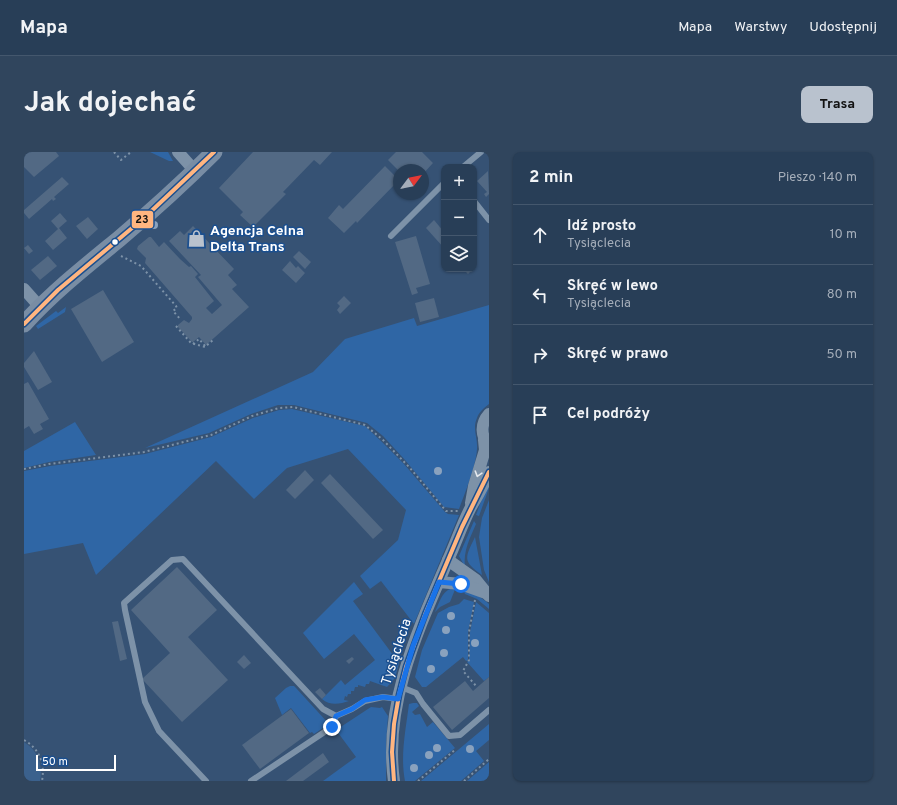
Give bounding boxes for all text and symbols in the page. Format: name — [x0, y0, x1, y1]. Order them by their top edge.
text: Mapa — [20, 16, 68, 40]
text: Mapa — [678, 19, 712, 36]
text: Warstwy — [734, 19, 787, 36]
text: Udostępnij — [809, 19, 877, 36]
text: Jak dojechać — [24, 86, 197, 122]
button: Trasa — [801, 86, 873, 123]
north arrow — [393, 164, 429, 200]
map controls — [441, 164, 477, 272]
button: + — [441, 164, 477, 200]
text: 2 min — [529, 167, 573, 189]
text: Pieszo · 140 m — [778, 170, 857, 186]
button: − — [441, 200, 477, 236]
line badge: 23 — [131, 210, 154, 229]
text: 23 — [135, 213, 149, 227]
text: Idź prosto — [567, 217, 636, 236]
place label: Agencja Celna Delta Trans — [210, 223, 304, 256]
icon: ahead — [529, 224, 551, 246]
text: 10 m — [830, 227, 857, 243]
shop icon: Agencja Celna Delta Trans — [187, 229, 207, 249]
button: layers — [441, 236, 477, 272]
text: Tysiąclecia — [567, 236, 631, 252]
unlabelled marker — [110, 237, 120, 247]
text: Skręć w lewo — [567, 277, 658, 296]
icon: left — [529, 284, 551, 306]
text: 80 m — [827, 287, 857, 303]
text: Tysiąclecia — [567, 296, 631, 312]
icon: right — [529, 344, 551, 366]
text: Skręć w prawo — [567, 345, 668, 364]
text: 50 m — [827, 347, 857, 363]
icon: arrive — [529, 404, 551, 426]
text: Cel podróży — [567, 405, 650, 424]
one-way arrow — [474, 470, 483, 477]
route start — [452, 575, 470, 593]
street label: Tysiąclecia — [378, 617, 416, 687]
route end — [323, 718, 341, 736]
scale bar — [36, 753, 116, 772]
text: 50 m — [42, 755, 68, 769]

